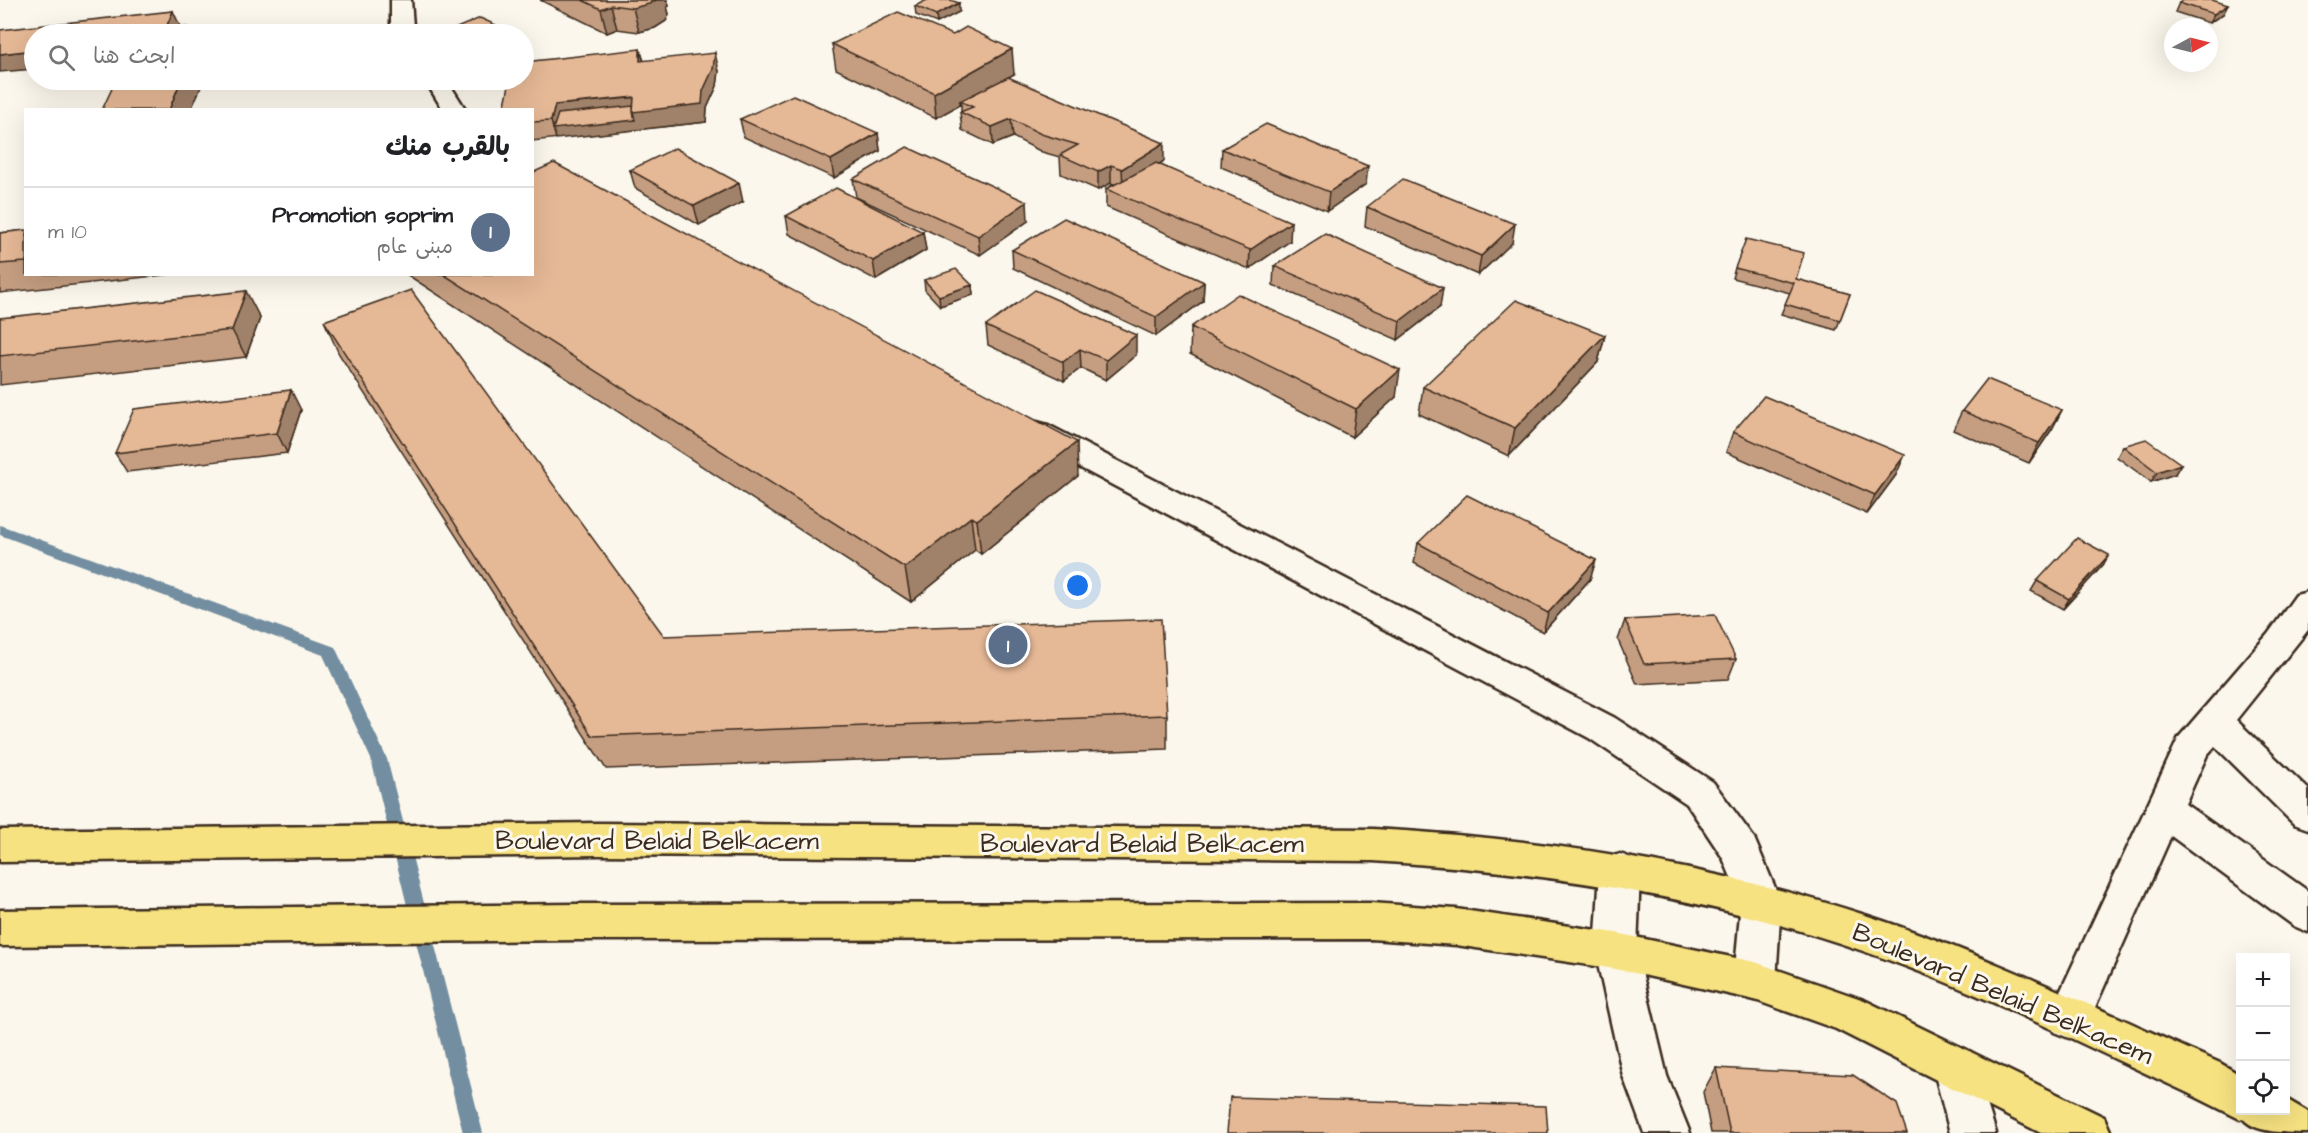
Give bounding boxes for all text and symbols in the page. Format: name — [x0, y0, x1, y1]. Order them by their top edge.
north arrow — [2164, 18, 2218, 72]
search box — [24, 24, 534, 90]
icon: search — [45, 41, 78, 74]
text: ابحث هنا — [93, 41, 175, 72]
text: بالقرب منك — [386, 129, 510, 165]
text: Promotion soprim — [272, 200, 453, 231]
text: 10 m — [48, 218, 87, 246]
text: 1 — [489, 218, 492, 246]
text: مبنى عام — [376, 233, 453, 261]
your location — [1063, 571, 1092, 600]
pin: 1 — [988, 622, 1028, 668]
street label: Boulevard Belaid Belkacem — [495, 823, 819, 859]
street label: Boulevard Belaid Belkacem — [980, 826, 1304, 862]
street label: Boulevard Belaid Belkacem — [1847, 914, 2159, 1074]
map controls — [2236, 953, 2290, 1115]
button: + — [2236, 953, 2290, 1007]
button: − — [2236, 1007, 2290, 1061]
button: locate — [2236, 1061, 2290, 1115]

